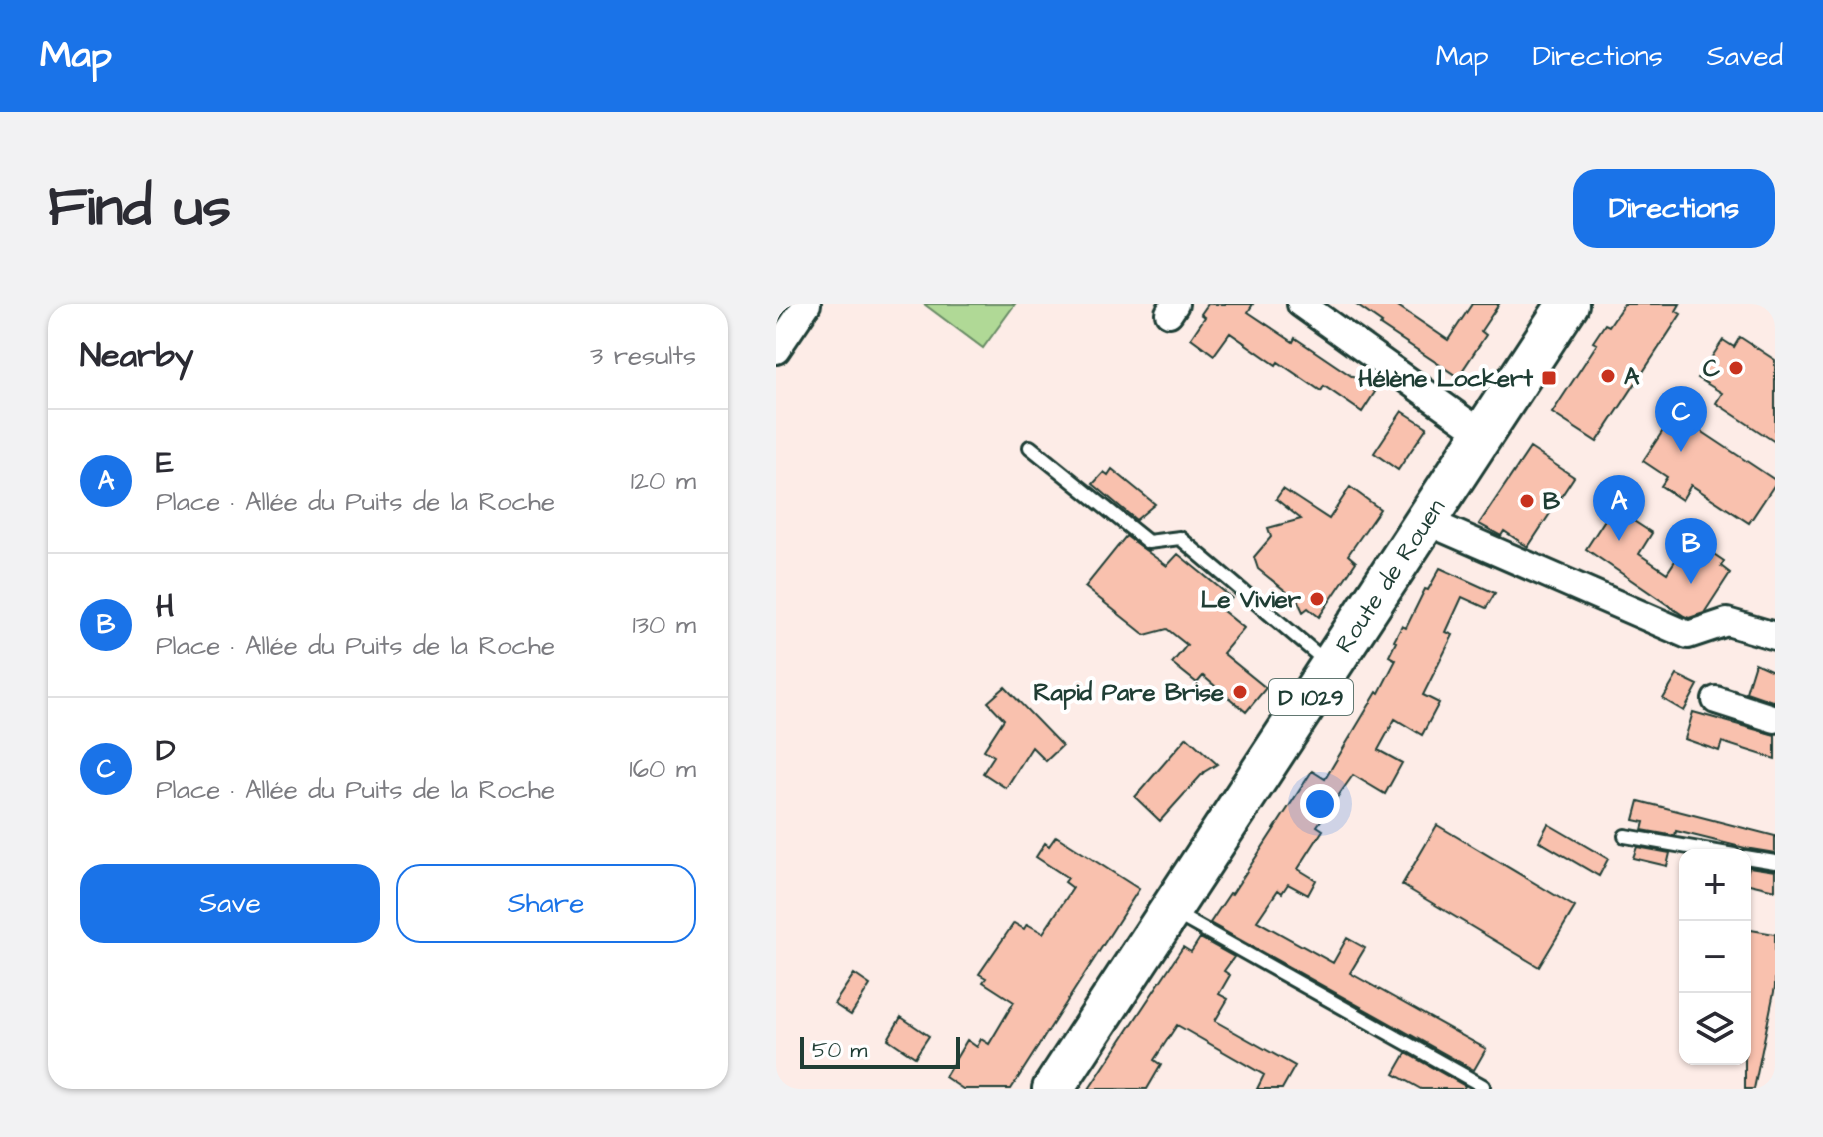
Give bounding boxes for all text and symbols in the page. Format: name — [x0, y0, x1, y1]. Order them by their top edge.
text: Map — [40, 30, 112, 82]
text: Map — [1436, 37, 1489, 76]
text: Directions — [1533, 37, 1663, 76]
text: Saved — [1707, 37, 1783, 76]
text: Find us — [48, 169, 231, 247]
button: Directions — [1573, 169, 1775, 248]
text: Nearby — [80, 332, 194, 380]
text: 3 results — [590, 338, 696, 374]
place label: C — [1703, 352, 1720, 386]
marker: C — [1727, 359, 1745, 377]
place label: A — [1624, 360, 1640, 394]
place label: Hélène Lockert — [1358, 362, 1533, 396]
marker: A — [1599, 367, 1617, 385]
marker: Hélène Lockert — [1540, 369, 1558, 387]
pin: C — [1655, 386, 1707, 452]
text: E — [156, 442, 174, 484]
text: A — [98, 463, 114, 499]
text: 120 m — [631, 463, 696, 499]
pin: A — [1593, 475, 1645, 541]
text: Place · Allée du Puits de la Roche — [156, 484, 555, 520]
place label: B — [1543, 485, 1561, 519]
marker: B — [1518, 492, 1536, 510]
street label: Route de Rouen — [1328, 493, 1454, 660]
pin: B — [1665, 518, 1717, 584]
place label: Le Vivier — [1201, 583, 1302, 617]
text: H — [156, 586, 174, 628]
marker: Le Vivier — [1308, 590, 1326, 608]
text: B — [97, 607, 115, 643]
text: 130 m — [632, 607, 696, 643]
text: Place · Allée du Puits de la Roche — [156, 628, 555, 664]
place label: Rapid Pare Brise — [1033, 676, 1224, 710]
road number: D 1029 — [1269, 679, 1353, 715]
marker: Rapid Pare Brise — [1231, 683, 1249, 701]
text: D — [156, 730, 175, 772]
text: C — [97, 751, 115, 787]
text: 160 m — [629, 751, 696, 787]
text: Place · Allée du Puits de la Roche — [156, 772, 555, 808]
your location — [1300, 784, 1340, 824]
map controls — [1679, 849, 1751, 1065]
button: + — [1679, 849, 1751, 921]
button: Save — [80, 864, 380, 943]
button: Share — [396, 864, 696, 943]
button: − — [1679, 921, 1751, 993]
button: layers — [1679, 993, 1751, 1065]
scale bar — [800, 1033, 960, 1069]
text: 50 m — [812, 1035, 867, 1066]

